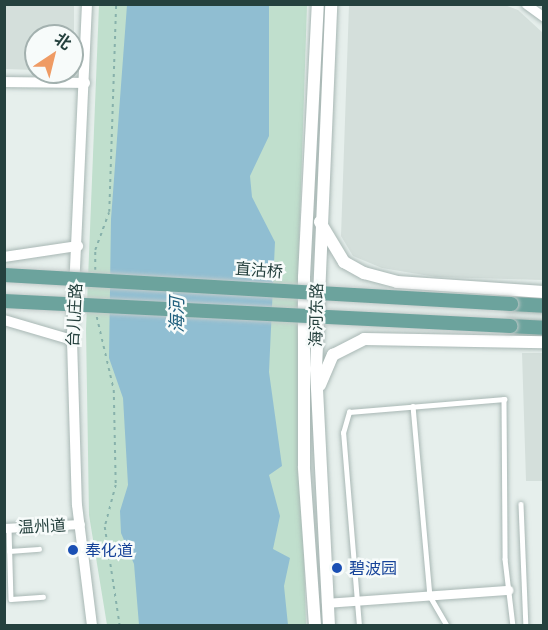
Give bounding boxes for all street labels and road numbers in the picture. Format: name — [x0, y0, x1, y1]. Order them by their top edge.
street label: 直沽桥 — [234, 259, 284, 281]
street label: 台儿庄路 — [63, 283, 85, 347]
street label: 海河东路 — [306, 283, 326, 347]
street label: 温州道 — [18, 515, 66, 537]

